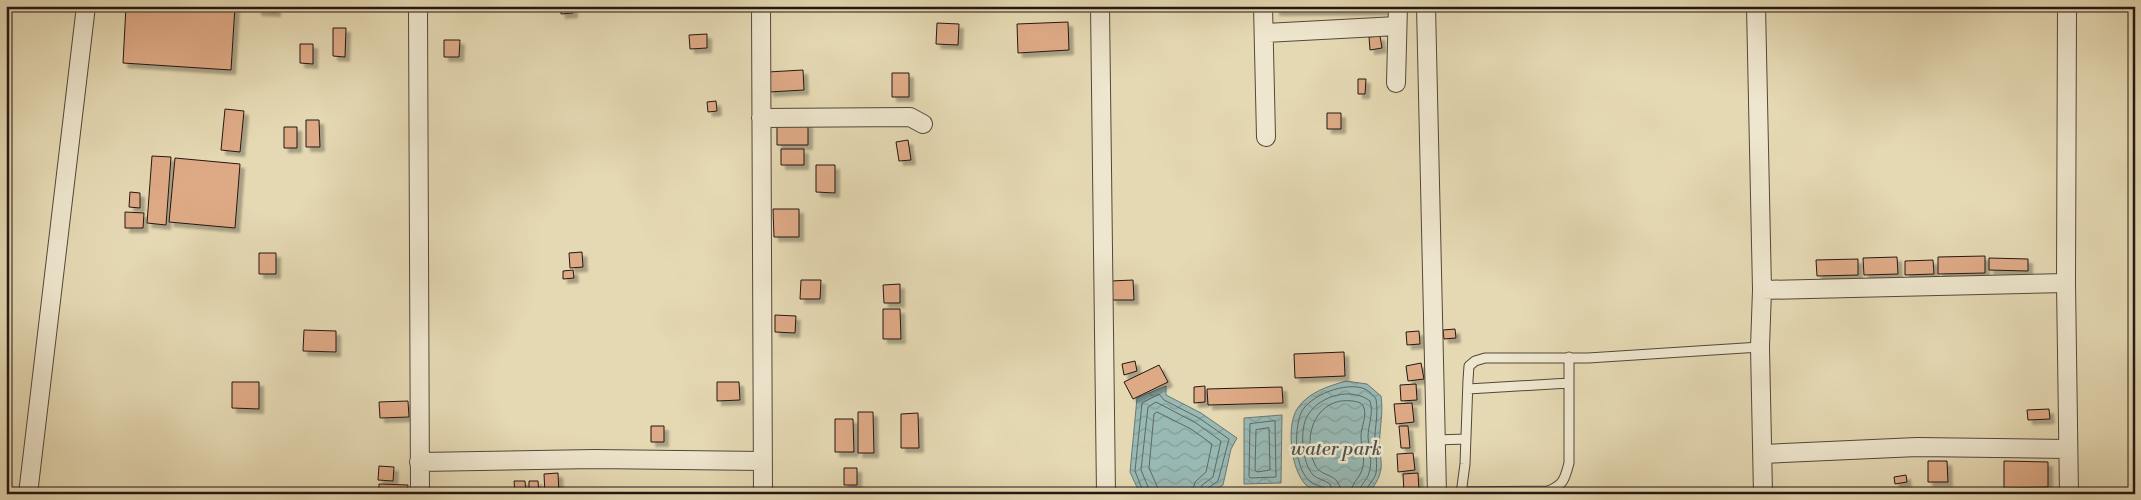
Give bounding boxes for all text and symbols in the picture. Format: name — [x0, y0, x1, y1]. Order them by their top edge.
water label: water park — [1290, 437, 1382, 461]

